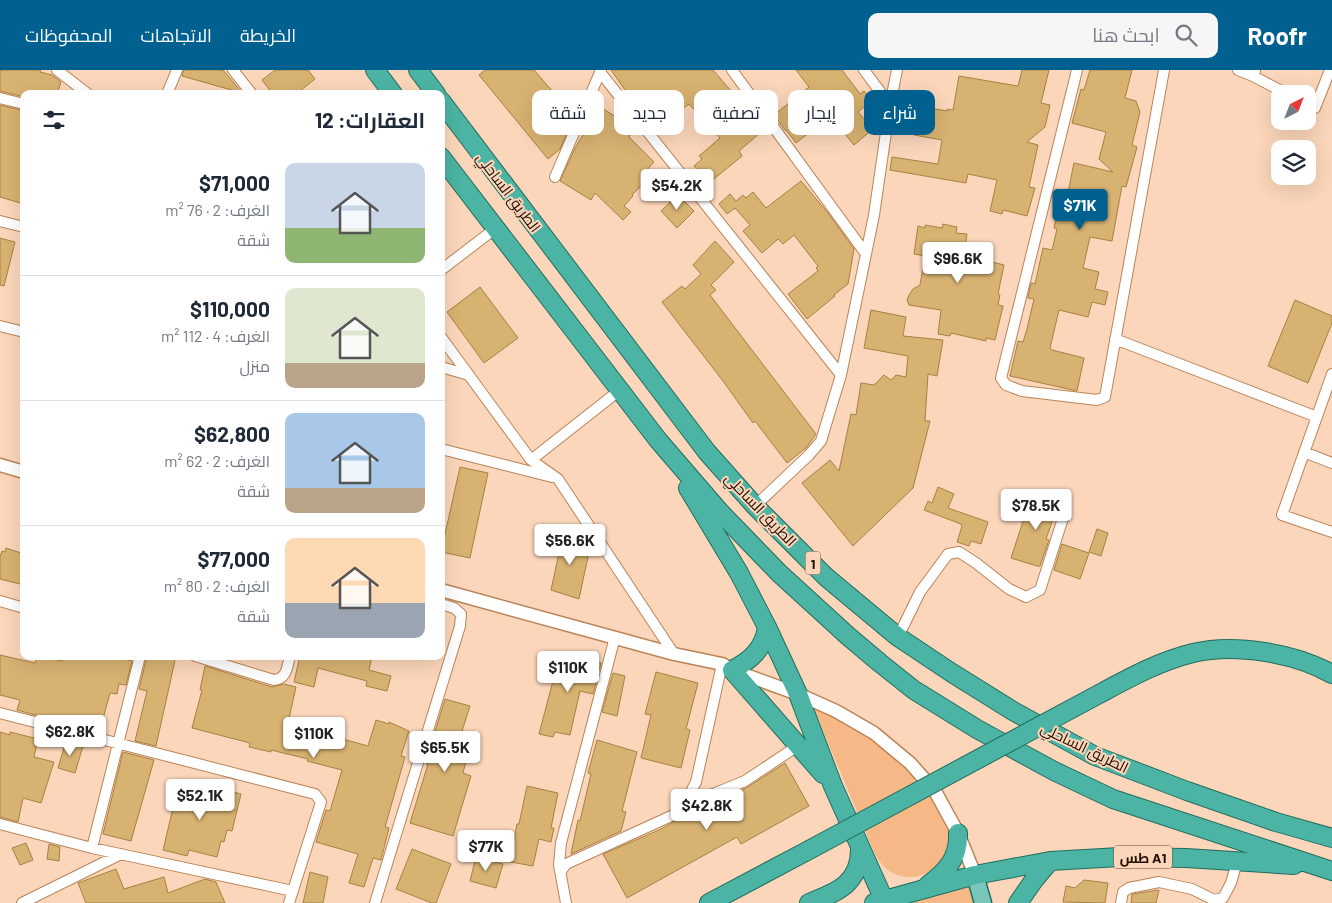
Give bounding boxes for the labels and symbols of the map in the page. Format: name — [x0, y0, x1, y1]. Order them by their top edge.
north arrow — [1271, 85, 1316, 130]
street label: الطريق الساحلي — [470, 149, 545, 238]
pin: $54.2K — [636, 168, 718, 211]
pin: $71K — [1050, 189, 1110, 231]
pin: $96.6K — [917, 242, 999, 284]
street label: الطريق الساحلي — [719, 469, 801, 552]
pin: $78.5K — [995, 488, 1077, 531]
pin: $56.6K — [529, 524, 611, 566]
road number: 1 — [806, 552, 820, 574]
pin: $110K — [533, 650, 603, 693]
pin: $62.8K — [29, 714, 111, 757]
pin: $110K — [279, 716, 349, 759]
street label: الطريق الساحلي — [1037, 718, 1132, 780]
pin: $65.5K — [404, 730, 486, 773]
pin: $52.1K — [159, 778, 241, 821]
pin: $42.8K — [666, 788, 748, 831]
pin: $77K — [456, 830, 516, 872]
road number: طس A1 — [1114, 846, 1172, 869]

